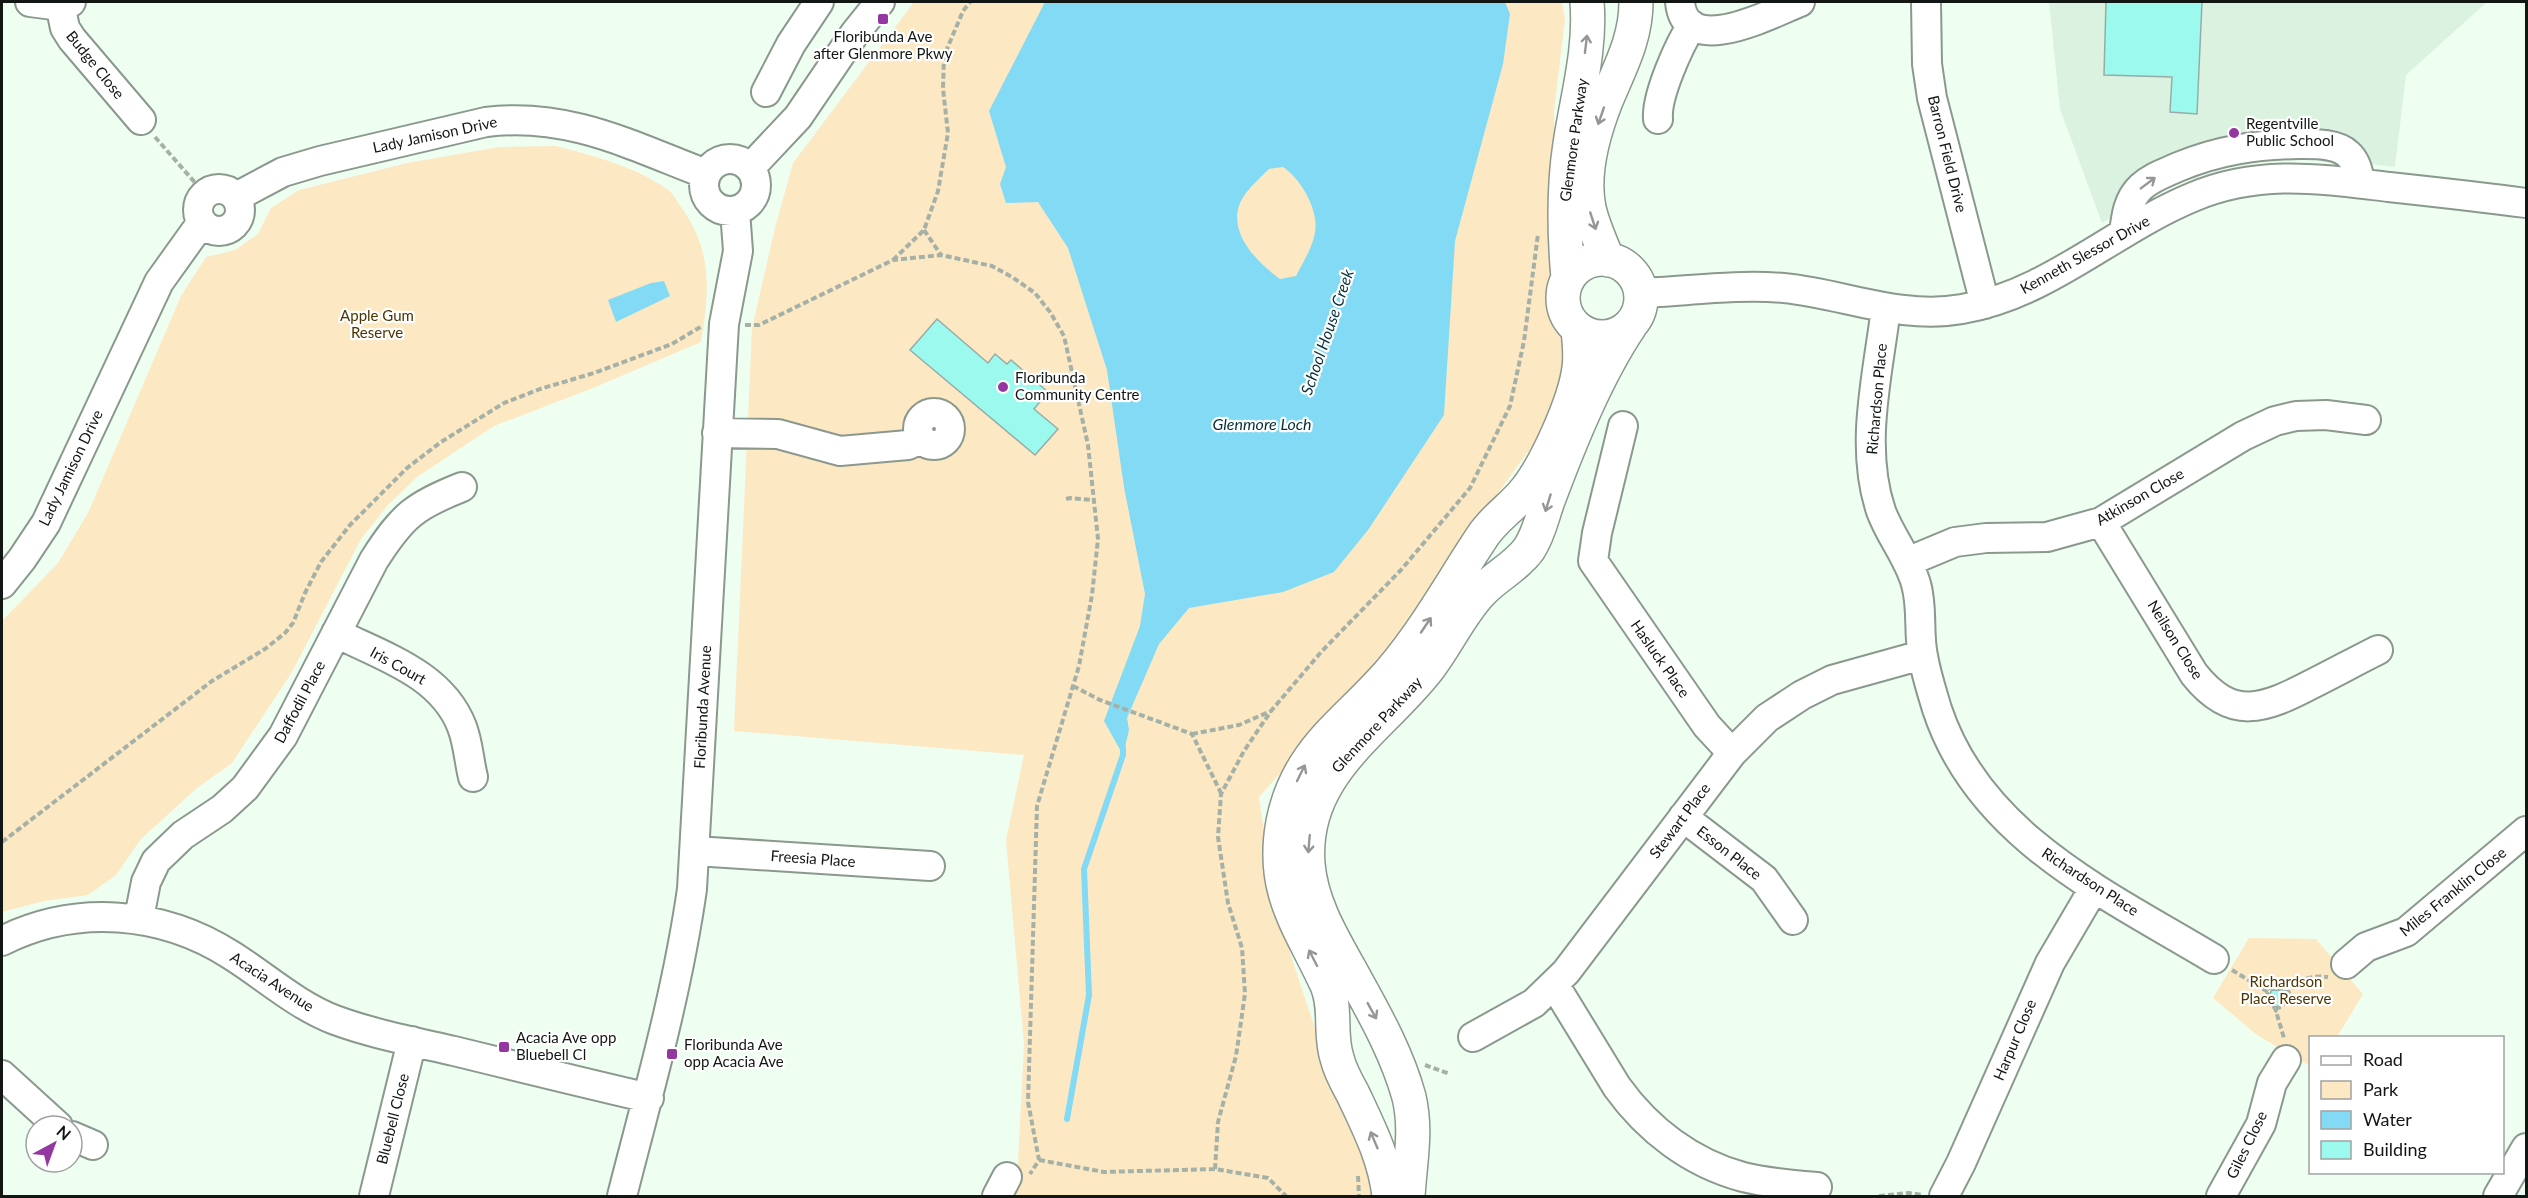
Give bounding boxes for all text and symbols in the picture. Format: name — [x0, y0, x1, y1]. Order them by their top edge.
marker: Floribunda Ave after Glenmore Pkwy — [876, 12, 890, 26]
street label: Budge Close — [63, 27, 129, 102]
place label: Floribunda Ave after Glenmore Pkwy — [813, 27, 953, 62]
one-way arrow — [1581, 35, 1592, 55]
street label: Glenmore Parkway — [1555, 77, 1591, 203]
street label: Barron Field Drive — [1925, 93, 1971, 214]
one-way arrow — [1595, 107, 1606, 126]
street label: Lady Jamison Drive — [371, 112, 499, 156]
place label: Regentville Public School — [2246, 114, 2334, 149]
marker: Regentville Public School — [2227, 126, 2241, 140]
one-way arrow — [2139, 177, 2155, 189]
one-way arrow — [1588, 211, 1599, 230]
street label: Kenneth Slessor Drive — [2017, 211, 2152, 297]
water label: School House Creek — [1296, 266, 1357, 397]
park label: Apple Gum Reserve — [340, 306, 414, 341]
street label: Richardson Place — [1862, 342, 1890, 455]
place label: Floribunda Community Centre — [1015, 368, 1140, 403]
marker: Floribunda Community Centre — [996, 380, 1010, 394]
street label: Lady Jamison Drive — [34, 407, 106, 528]
water label: Glenmore Loch — [1212, 414, 1312, 433]
street label: Atkinson Close — [2092, 464, 2187, 529]
one-way arrow — [1542, 493, 1553, 512]
street label: Neilson Close — [2144, 597, 2207, 682]
street label: Hasluck Place — [1627, 616, 1694, 701]
one-way arrow — [1421, 617, 1433, 634]
street label: Iris Court — [367, 642, 430, 688]
street label: Floribunda Avenue — [690, 645, 714, 769]
street label: Daffodil Place — [270, 657, 328, 746]
street label: Glenmore Parkway — [1327, 672, 1425, 776]
one-way arrow — [1296, 765, 1308, 783]
street label: Stewart Place — [1645, 779, 1713, 862]
street label: Esson Place — [1694, 821, 1766, 883]
one-way arrow — [1303, 833, 1314, 853]
street label: Richardson Place — [2039, 843, 2142, 919]
street label: Miles Franklin Close — [2396, 843, 2509, 940]
street label: Freesia Place — [770, 846, 856, 870]
street label: Acacia Avenue — [227, 948, 318, 1015]
one-way arrow — [1306, 950, 1318, 968]
park label: Richardson Place Reserve — [2241, 972, 2332, 1007]
street label: Harpur Close — [1989, 996, 2039, 1083]
one-way arrow — [1366, 1002, 1378, 1019]
place label: Acacia Ave opp Bluebell Cl — [516, 1028, 616, 1063]
place label: Floribunda Ave opp Acacia Ave — [684, 1035, 784, 1070]
legend — [2309, 1036, 2504, 1174]
marker: Acacia Ave opp Bluebell Cl — [497, 1040, 511, 1054]
marker: Floribunda Ave opp Acacia Ave — [665, 1047, 679, 1061]
text: Road — [2363, 1048, 2403, 1070]
street label: Bluebell Close — [372, 1071, 412, 1166]
text: Park — [2363, 1078, 2399, 1100]
street label: Giles Close — [2222, 1108, 2270, 1181]
text: Water — [2363, 1108, 2412, 1130]
north arrow — [24, 1114, 84, 1174]
text: N — [53, 1121, 75, 1144]
one-way arrow — [1368, 1131, 1379, 1150]
text: Building — [2363, 1138, 2427, 1160]

